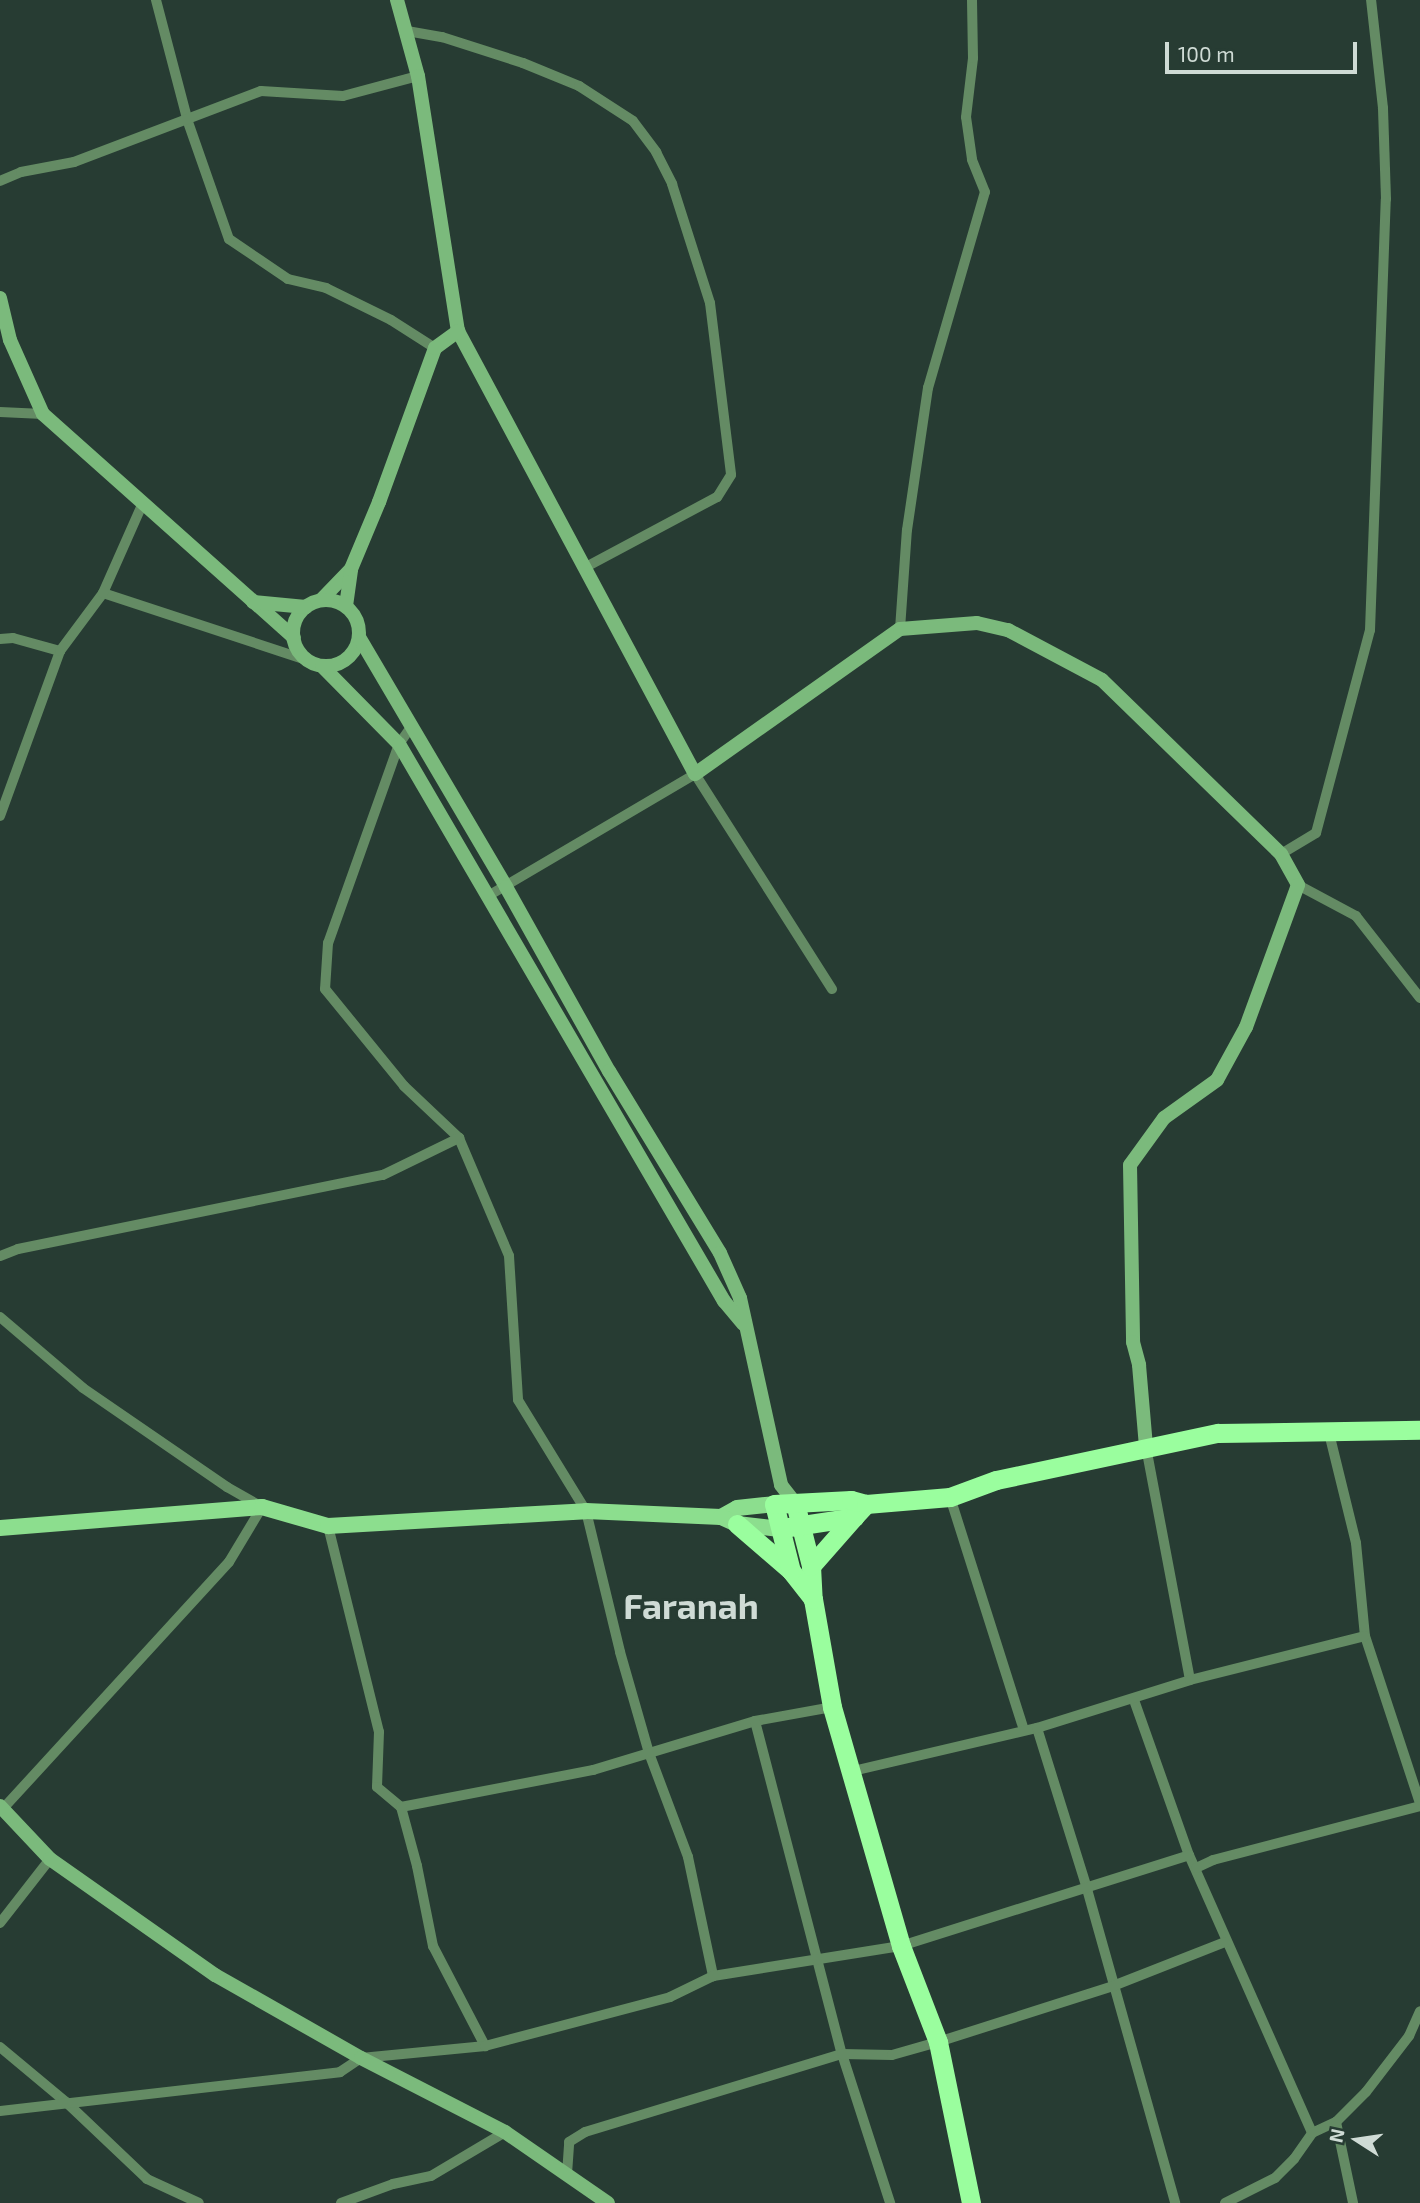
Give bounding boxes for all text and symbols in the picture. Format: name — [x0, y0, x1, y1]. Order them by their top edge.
scale bar — [1168, 28, 1360, 72]
text: 100 m — [1178, 41, 1235, 66]
district label: Faranah — [623, 1584, 759, 1626]
north arrow — [1322, 2105, 1392, 2175]
text: N — [1323, 2126, 1349, 2145]

